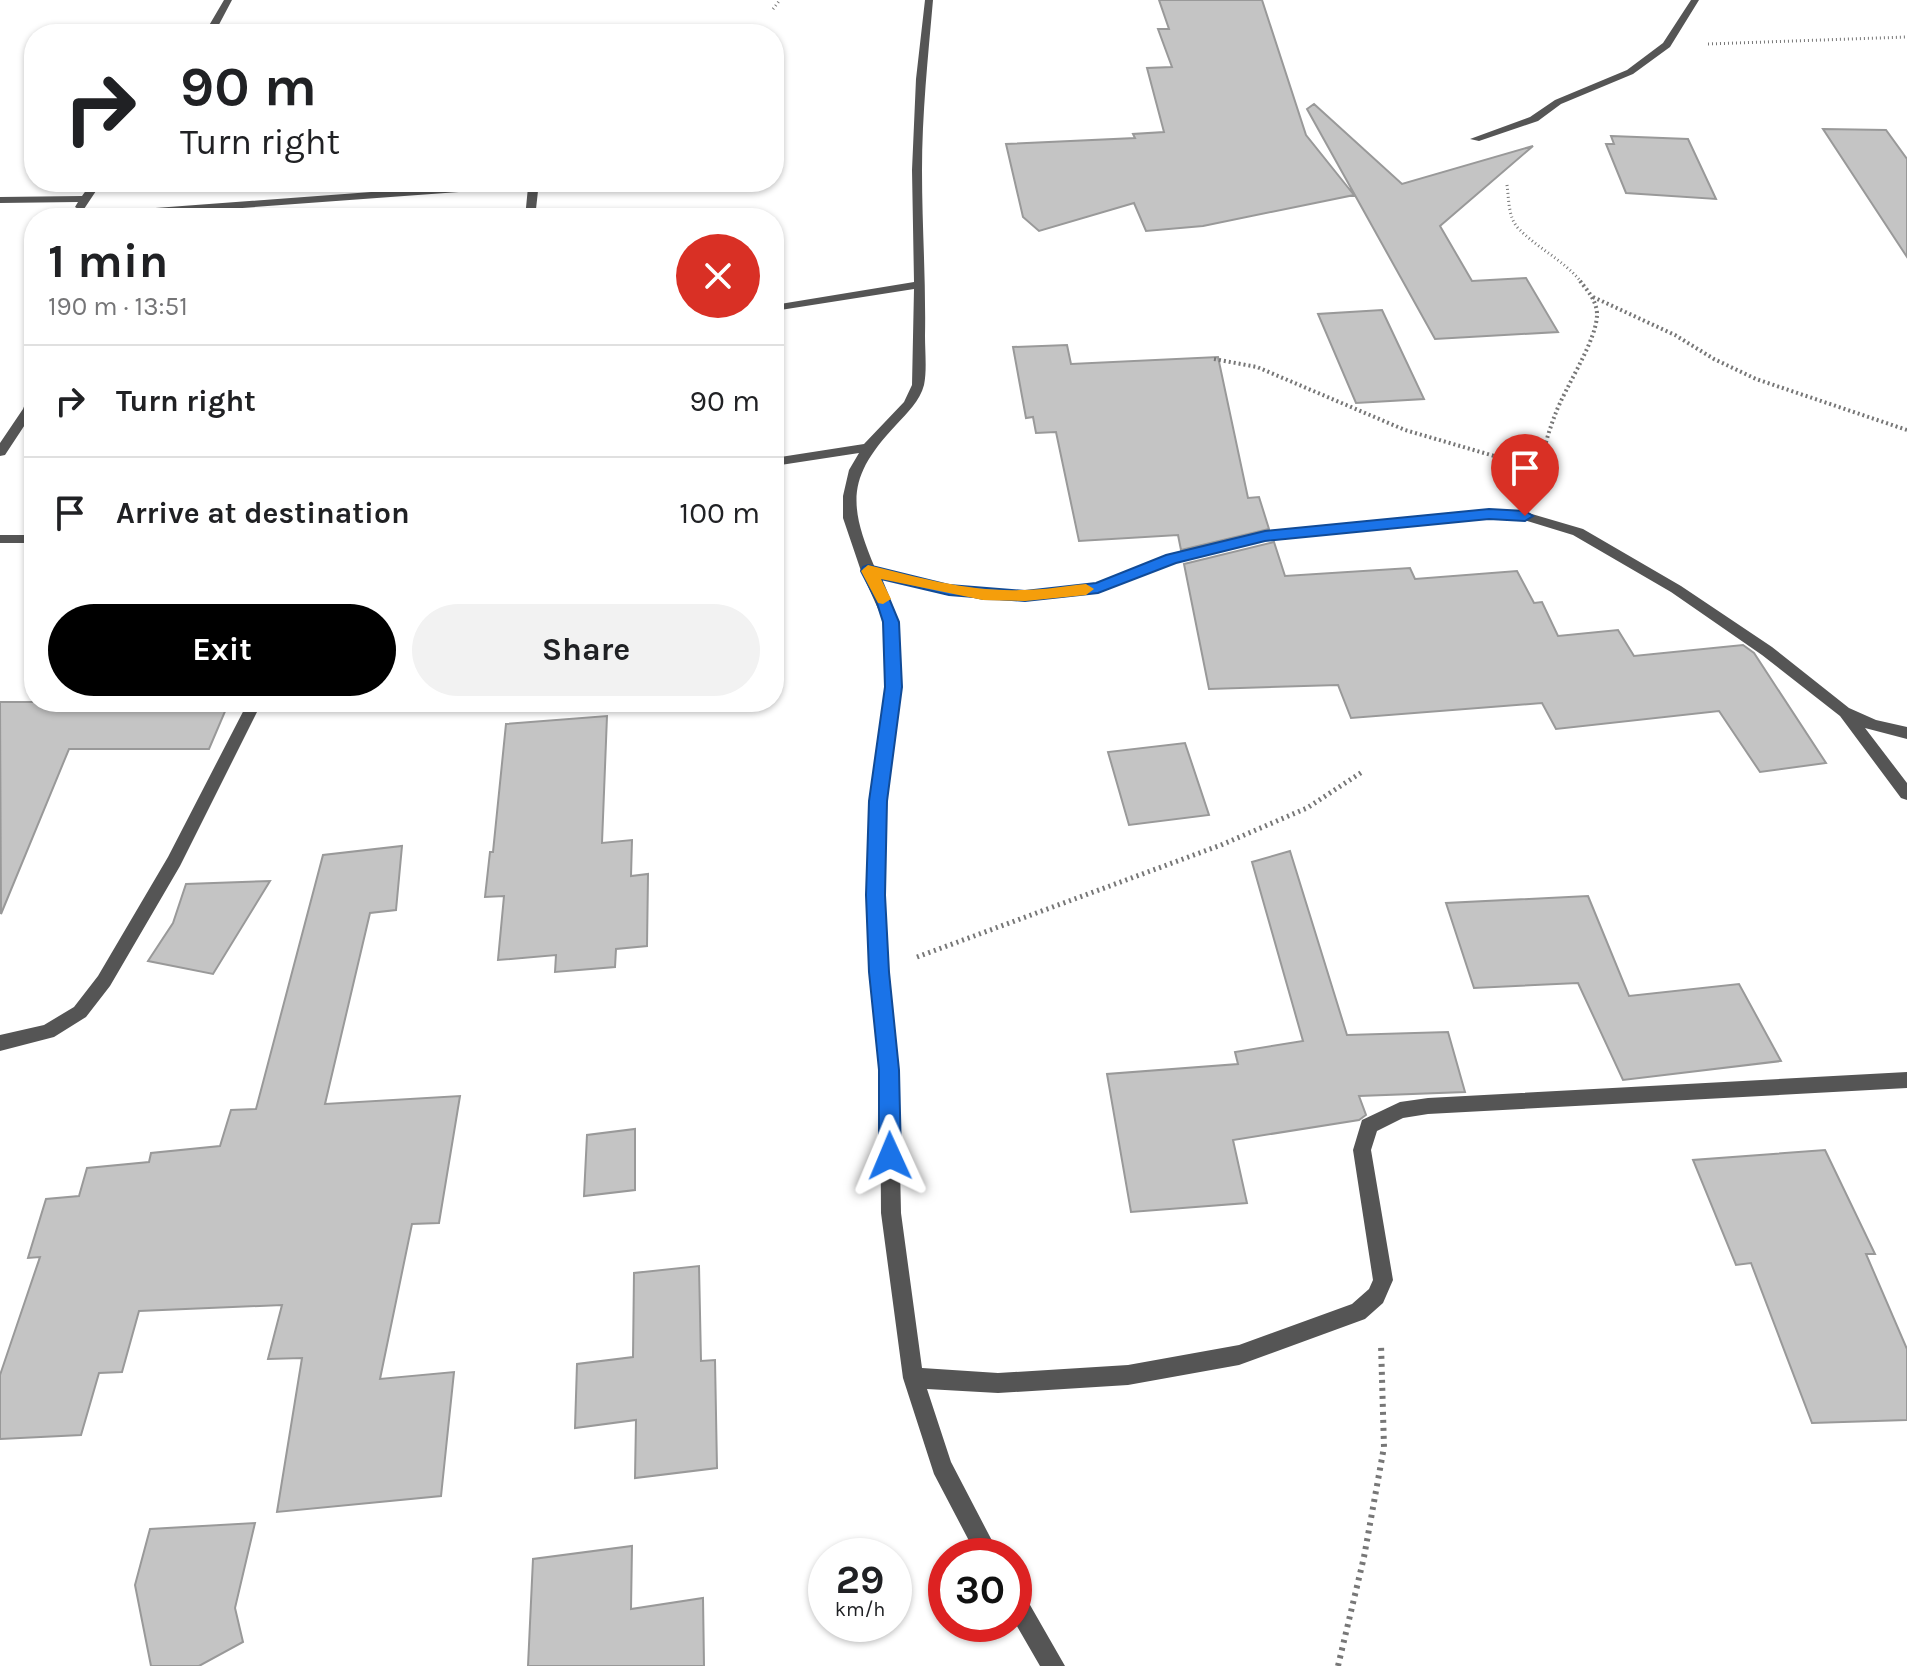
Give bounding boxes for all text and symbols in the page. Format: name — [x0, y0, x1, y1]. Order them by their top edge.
text: 90 m — [180, 54, 317, 119]
icon: right — [48, 56, 152, 160]
text: Turn right — [180, 121, 340, 163]
text: 1 min — [48, 233, 168, 289]
button: close — [676, 234, 760, 318]
text: 190 m · 13:51 — [48, 291, 188, 322]
icon: right — [48, 379, 92, 423]
text: Turn right — [116, 383, 256, 419]
text: 90 m — [690, 383, 760, 419]
pin — [1491, 434, 1559, 516]
icon: arrive — [1503, 446, 1547, 490]
icon: arrive — [48, 491, 92, 535]
text: Arrive at destination — [116, 495, 410, 531]
text: 100 m — [679, 495, 760, 531]
button: Exit — [48, 604, 396, 696]
button: Share — [412, 604, 760, 696]
position arrow — [848, 1114, 932, 1198]
speed limit sign: 30 — [928, 1538, 1032, 1642]
text: 29 — [836, 1556, 884, 1603]
text: km/h — [835, 1598, 885, 1621]

